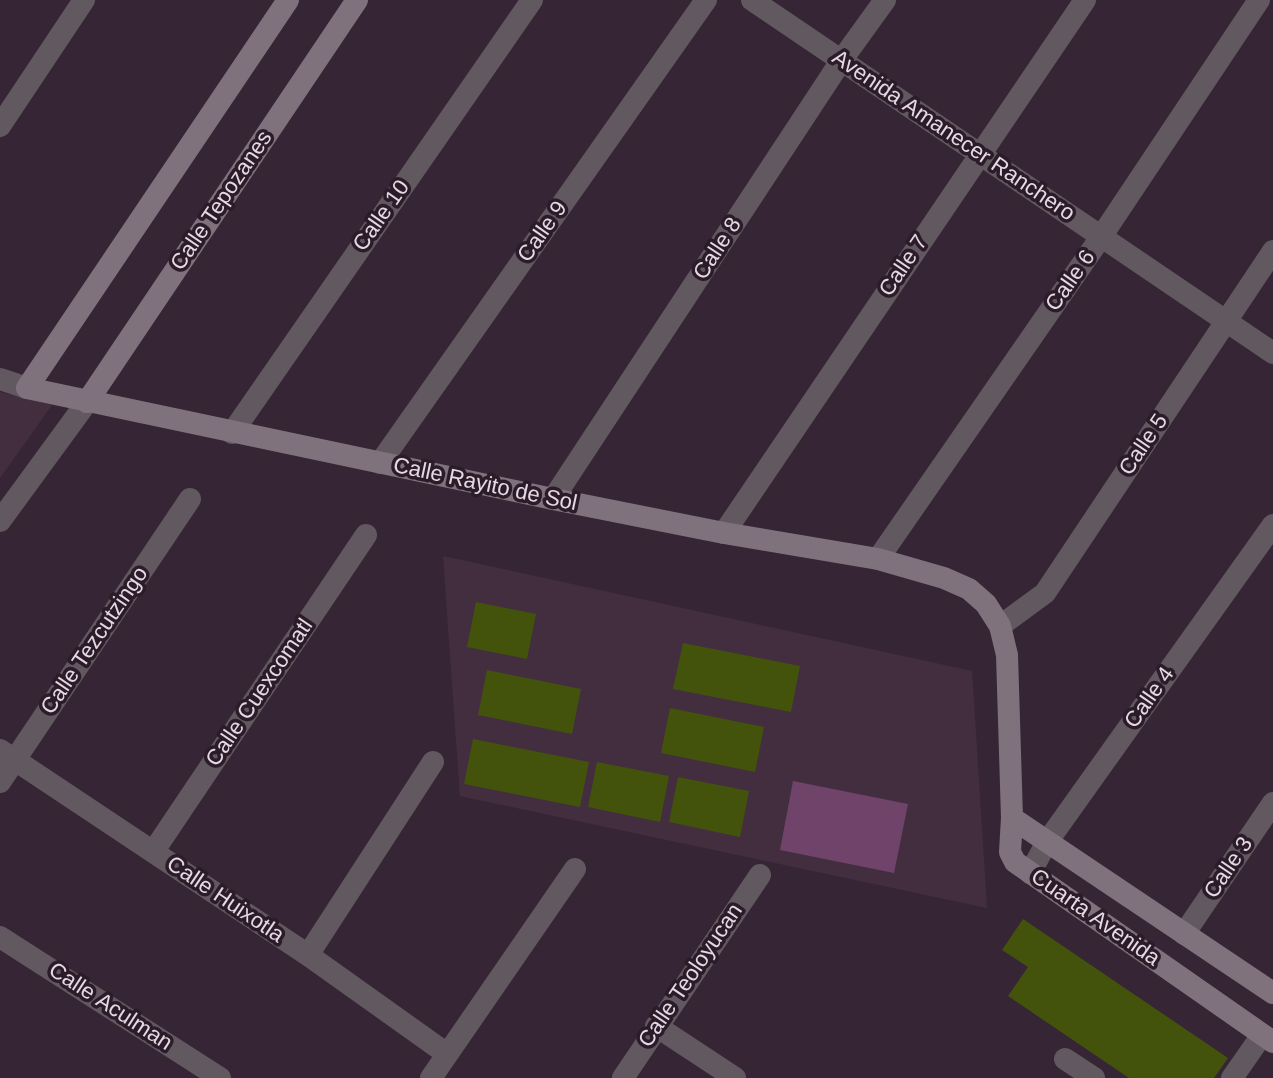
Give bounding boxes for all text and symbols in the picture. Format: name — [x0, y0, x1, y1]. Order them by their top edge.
street label: Avenida Amanecer Ranchero — [827, 45, 1079, 227]
street label: Calle Tepozanes — [166, 126, 278, 276]
street label: Calle 10 — [348, 175, 416, 257]
street label: Calle 9 — [513, 196, 573, 268]
street label: Calle 8 — [688, 213, 748, 285]
street label: Calle 7 — [874, 230, 934, 302]
street label: Calle 6 — [1041, 245, 1101, 317]
street label: Calle 5 — [1114, 409, 1174, 481]
street label: Calle Rayito de Sol — [391, 453, 579, 517]
street label: Calle Tezcutzingo — [36, 562, 154, 720]
street label: Calle Cuexcomatl — [201, 614, 319, 772]
street label: Calle 4 — [1120, 662, 1180, 734]
street label: Calle 3 — [1199, 832, 1259, 904]
street label: Calle Huixotla — [161, 851, 289, 949]
street label: Cuarta Avenida — [1025, 864, 1165, 972]
street label: Calle Teoloyucan — [633, 899, 749, 1053]
street label: Calle Aculman — [43, 957, 177, 1057]

